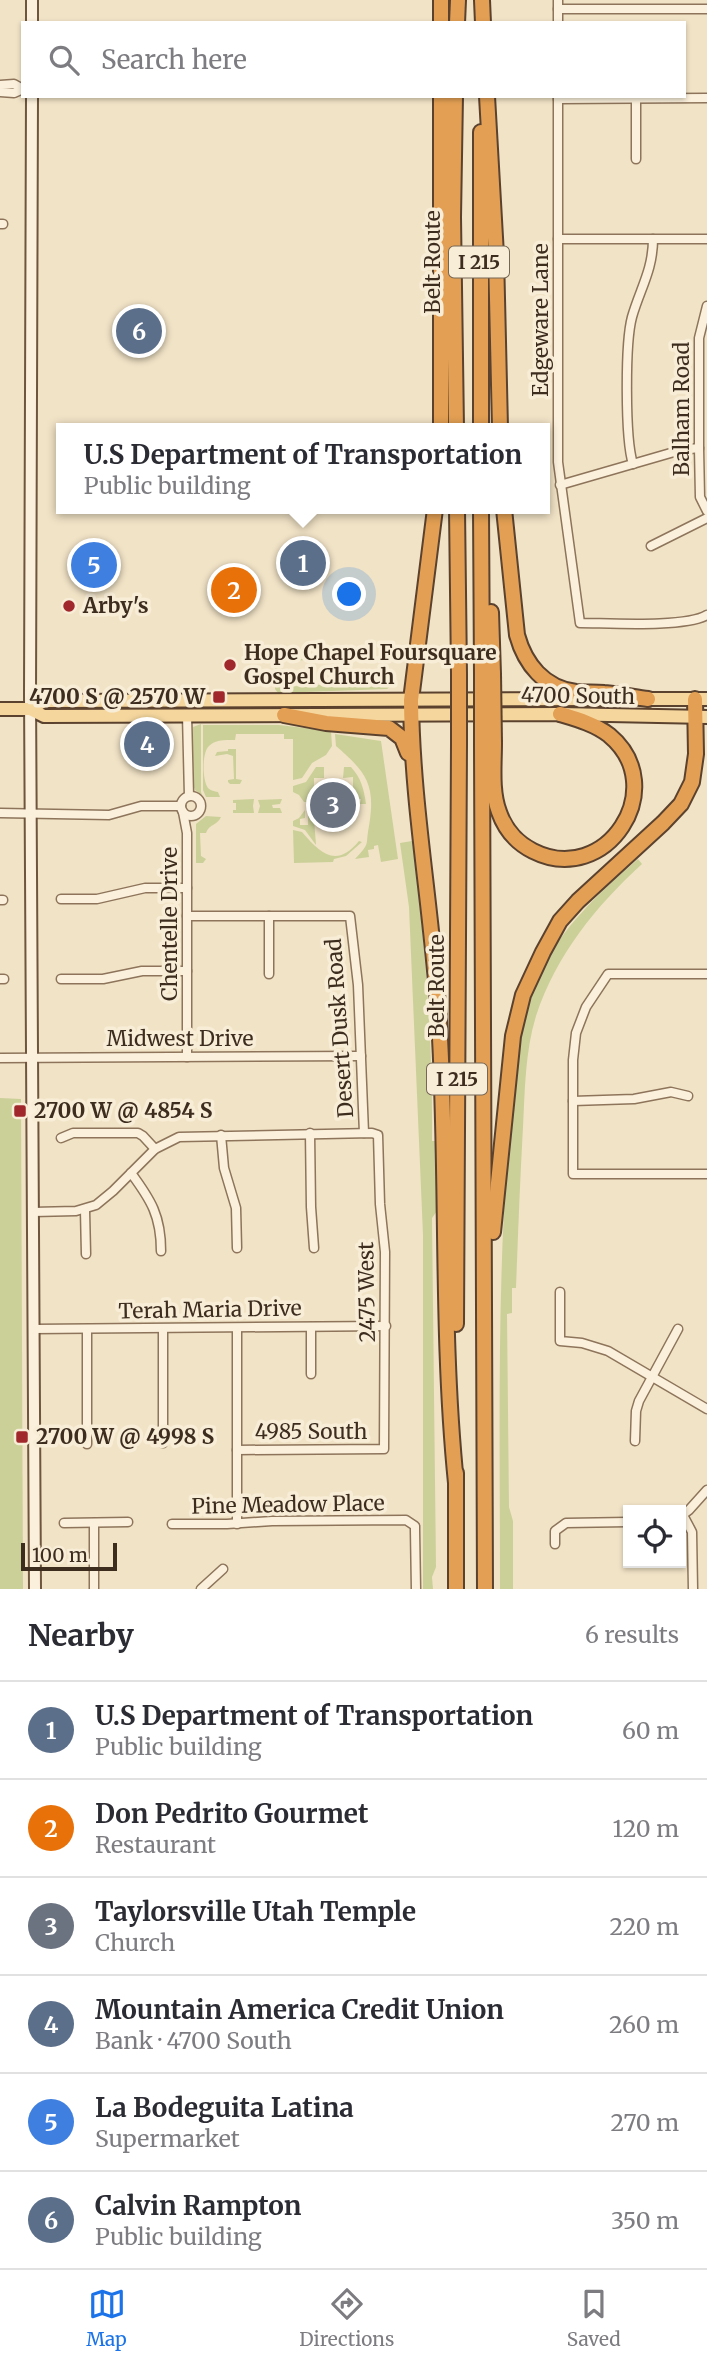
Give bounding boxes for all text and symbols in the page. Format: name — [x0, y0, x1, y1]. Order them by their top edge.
search box — [21, 21, 686, 98]
icon: search — [45, 41, 83, 79]
text: Search here — [101, 43, 247, 76]
street label: Belt Route — [419, 210, 446, 314]
street label: Edgeware Lane — [527, 243, 554, 397]
road number: I 215 — [449, 246, 509, 278]
pin: 6 — [116, 305, 162, 357]
street label: Balham Road — [668, 341, 695, 476]
popup — [56, 423, 550, 514]
text: U.S Department of Transportation — [84, 438, 522, 471]
text: Public building — [84, 471, 251, 500]
pin: 1 — [280, 537, 326, 589]
pin: 5 — [71, 539, 117, 591]
pin: 2 — [211, 564, 257, 616]
your location — [332, 577, 366, 611]
place label: Arby's — [82, 592, 149, 619]
marker: Arby's — [61, 598, 77, 614]
place label: Hope Chapel Foursquare Gospel Church — [244, 639, 497, 690]
marker: Hope Chapel Foursquare Gospel Church — [222, 657, 238, 673]
street label: 4700 South — [521, 681, 635, 710]
place label: 4700 S @ 2570 W — [29, 683, 206, 710]
marker: 4700 S @ 2570 W — [211, 689, 227, 705]
pin: 4 — [124, 718, 170, 770]
pin: 3 — [310, 779, 356, 831]
street label: Chentelle Drive — [156, 847, 183, 1001]
street label: Belt Route — [423, 934, 450, 1038]
street label: Desert Dusk Road — [320, 937, 359, 1119]
street label: Midwest Drive — [107, 1025, 253, 1052]
road number: I 215 — [427, 1064, 487, 1094]
place label: 2700 W @ 4854 S — [34, 1097, 213, 1124]
marker: 2700 W @ 4854 S — [12, 1103, 28, 1119]
street label: 2475 West — [352, 1241, 381, 1343]
street label: Terah Maria Drive — [118, 1294, 302, 1325]
street label: 4985 South — [255, 1418, 367, 1445]
place label: 2700 W @ 4998 S — [36, 1423, 215, 1450]
marker: 2700 W @ 4998 S — [14, 1429, 30, 1445]
street label: Pine Meadow Place — [191, 1489, 385, 1520]
map controls — [623, 1505, 686, 1568]
button: locate — [623, 1505, 686, 1568]
scale bar — [21, 1540, 117, 1572]
text: 100 m — [32, 1543, 88, 1567]
text: Nearby — [28, 1616, 134, 1654]
text: 6 results — [585, 1620, 679, 1649]
text: U.S Department of Transportation — [95, 1699, 533, 1732]
text: 1 — [46, 1716, 56, 1745]
text: 60 m — [622, 1716, 679, 1745]
text: Public building — [95, 1732, 262, 1761]
text: Don Pedrito Gourmet — [95, 1797, 368, 1830]
text: 2 — [44, 1814, 58, 1843]
text: 120 m — [613, 1814, 679, 1843]
text: Restaurant — [95, 1830, 216, 1859]
text: Taylorsville Utah Temple — [95, 1895, 416, 1928]
text: 3 — [44, 1912, 58, 1941]
text: 220 m — [609, 1912, 679, 1941]
text: Church — [95, 1928, 175, 1957]
text: Mountain America Credit Union — [95, 1993, 504, 2026]
text: 4 — [44, 2010, 58, 2039]
text: 260 m — [609, 2010, 679, 2039]
text: Bank · 4700 South — [95, 2026, 292, 2055]
text: La Bodeguita Latina — [95, 2091, 354, 2124]
text: 5 — [44, 2108, 58, 2137]
text: 270 m — [611, 2108, 679, 2137]
text: Supermarket — [95, 2124, 240, 2153]
text: Calvin Rampton — [95, 2189, 301, 2222]
text: 6 — [44, 2206, 58, 2235]
text: 350 m — [611, 2206, 679, 2235]
text: Public building — [95, 2222, 262, 2251]
tab: Map — [86, 2285, 127, 2351]
tab: Directions — [299, 2285, 394, 2351]
tab: Saved — [567, 2285, 621, 2351]

